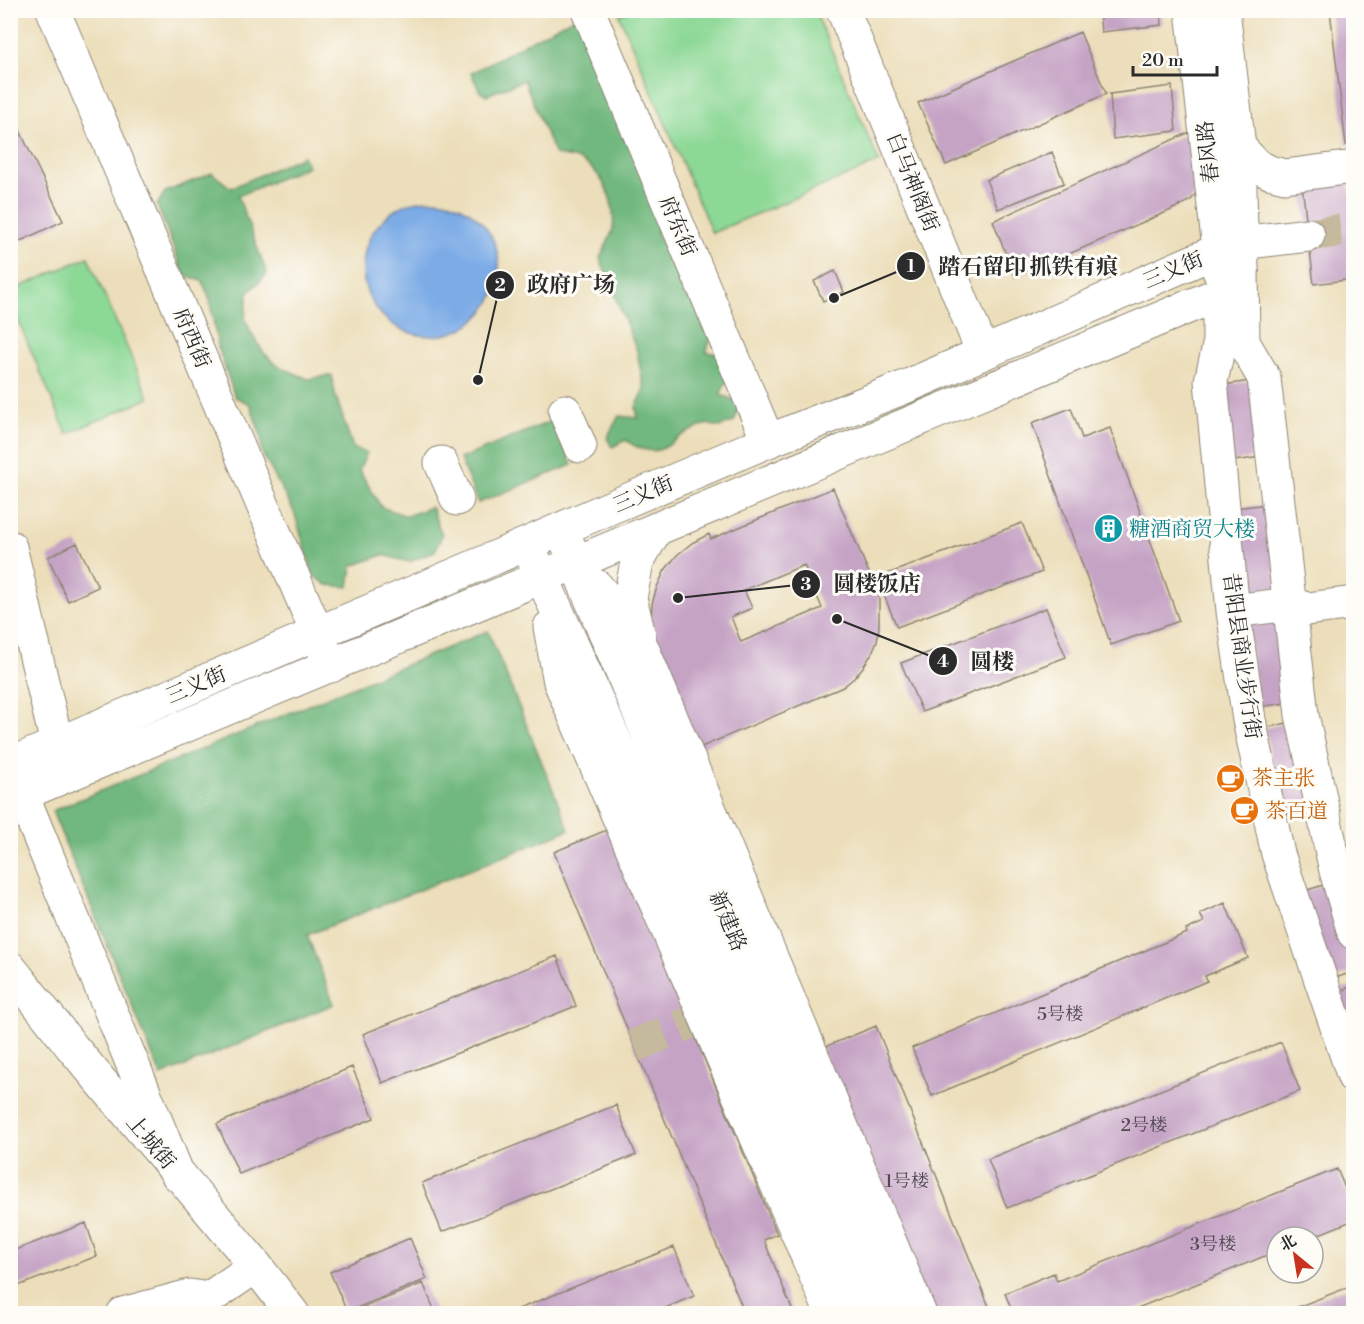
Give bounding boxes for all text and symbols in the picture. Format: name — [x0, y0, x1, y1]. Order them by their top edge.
scale bar — [1133, 39, 1217, 77]
text: 20 m — [1142, 49, 1184, 72]
street label: 春风路 — [1193, 119, 1225, 185]
street label: 白马神阁街 — [880, 129, 944, 236]
street label: 府东街 — [653, 192, 701, 260]
callout: 踏石留印 抓铁有痕 — [896, 246, 1130, 286]
street label: 三义街 — [1139, 247, 1207, 295]
text: 踏石留印 抓铁有痕 — [938, 254, 1118, 281]
text: 1 — [907, 255, 916, 278]
callout: 政府广场 — [485, 265, 627, 305]
text: 政府广场 — [527, 272, 615, 299]
text: 2 — [494, 274, 506, 297]
street label: 府西街 — [167, 304, 215, 372]
street label: 三义街 — [609, 471, 677, 519]
building icon: 糖酒商贸大楼 — [1092, 513, 1124, 545]
place label: 糖酒商贸大楼 — [1129, 517, 1255, 543]
callout: 圆楼饭店 — [791, 564, 933, 604]
text: 圆楼饭店 — [833, 571, 921, 598]
street label: 昔阳县商业步行街 — [1216, 571, 1266, 741]
text: 3 — [801, 573, 812, 596]
callout: 圆楼 — [928, 641, 1026, 681]
text: 圆楼 — [970, 649, 1014, 676]
text: 4 — [937, 650, 949, 673]
street label: 三义街 — [162, 662, 230, 710]
cafe icon: 茶主张 — [1215, 762, 1247, 794]
place label: 茶主张 — [1252, 766, 1315, 792]
cafe icon: 茶百道 — [1228, 795, 1260, 827]
place label: 茶百道 — [1265, 799, 1328, 825]
street label: 新建路 — [703, 887, 751, 955]
house number: 5号楼 — [1037, 1003, 1083, 1026]
street label: 上城街 — [120, 1110, 180, 1175]
house number: 2号楼 — [1121, 1114, 1167, 1137]
house number: 1号楼 — [885, 1170, 929, 1193]
north arrow — [1265, 1225, 1325, 1285]
text: 北 — [1276, 1230, 1300, 1256]
house number: 3号楼 — [1190, 1233, 1236, 1256]

